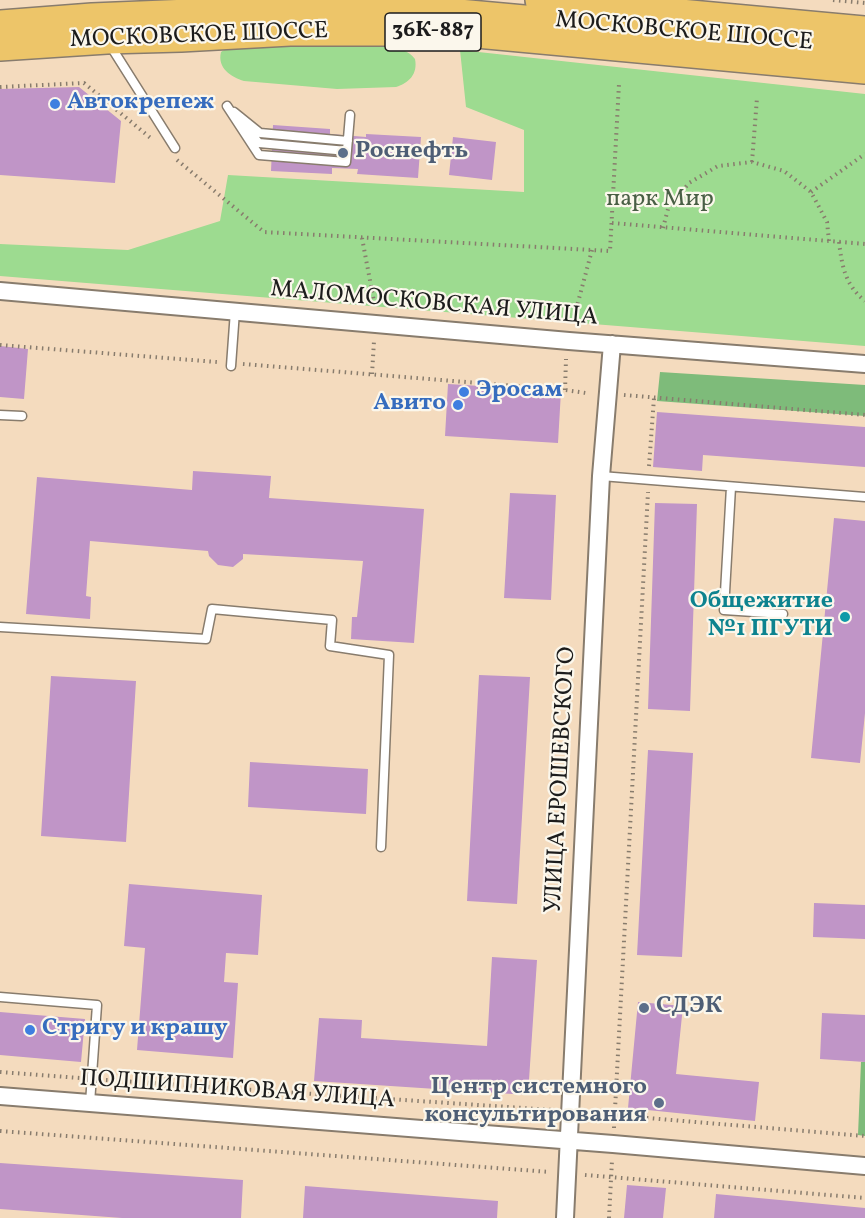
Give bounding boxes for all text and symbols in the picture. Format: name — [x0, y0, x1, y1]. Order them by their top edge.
street label: МОСКОВСКОЕ ШОССЕ — [554, 7, 814, 59]
road number: 36К-887 — [385, 13, 481, 51]
street label: МОСКОВСКОЕ ШОССЕ — [69, 18, 329, 56]
place label: Автокрепеж — [67, 90, 214, 118]
marker: Автокрепеж — [48, 97, 62, 111]
place label: Роснефть — [355, 139, 468, 167]
marker: Роснефть — [336, 146, 350, 160]
park label: парк Мир — [606, 187, 714, 215]
street label: МАЛОМОСКОВСКАЯ УЛИЦА — [269, 276, 599, 334]
place label: Эросам — [476, 378, 562, 406]
marker: Эросам — [457, 385, 471, 399]
place label: Авито — [373, 391, 446, 419]
marker: Авито — [451, 398, 465, 412]
place label: Общежитие №1 ПГУТИ — [690, 589, 833, 645]
marker: Общежитие №1 ПГУТИ — [838, 610, 852, 624]
street label: УЛИЦА ЕРОШЕВСКОГО — [541, 646, 583, 914]
place label: СДЭК — [656, 994, 722, 1022]
marker: СДЭК — [637, 1001, 651, 1015]
place label: Стригу и крашу — [42, 1016, 228, 1044]
marker: Стригу и крашу — [23, 1023, 37, 1037]
street label: ПОДШИПНИКОВАЯ УЛИЦА — [78, 1066, 396, 1116]
place label: Центр системного консультирования — [425, 1075, 647, 1131]
marker: Центр системного консультирования — [652, 1096, 666, 1110]

